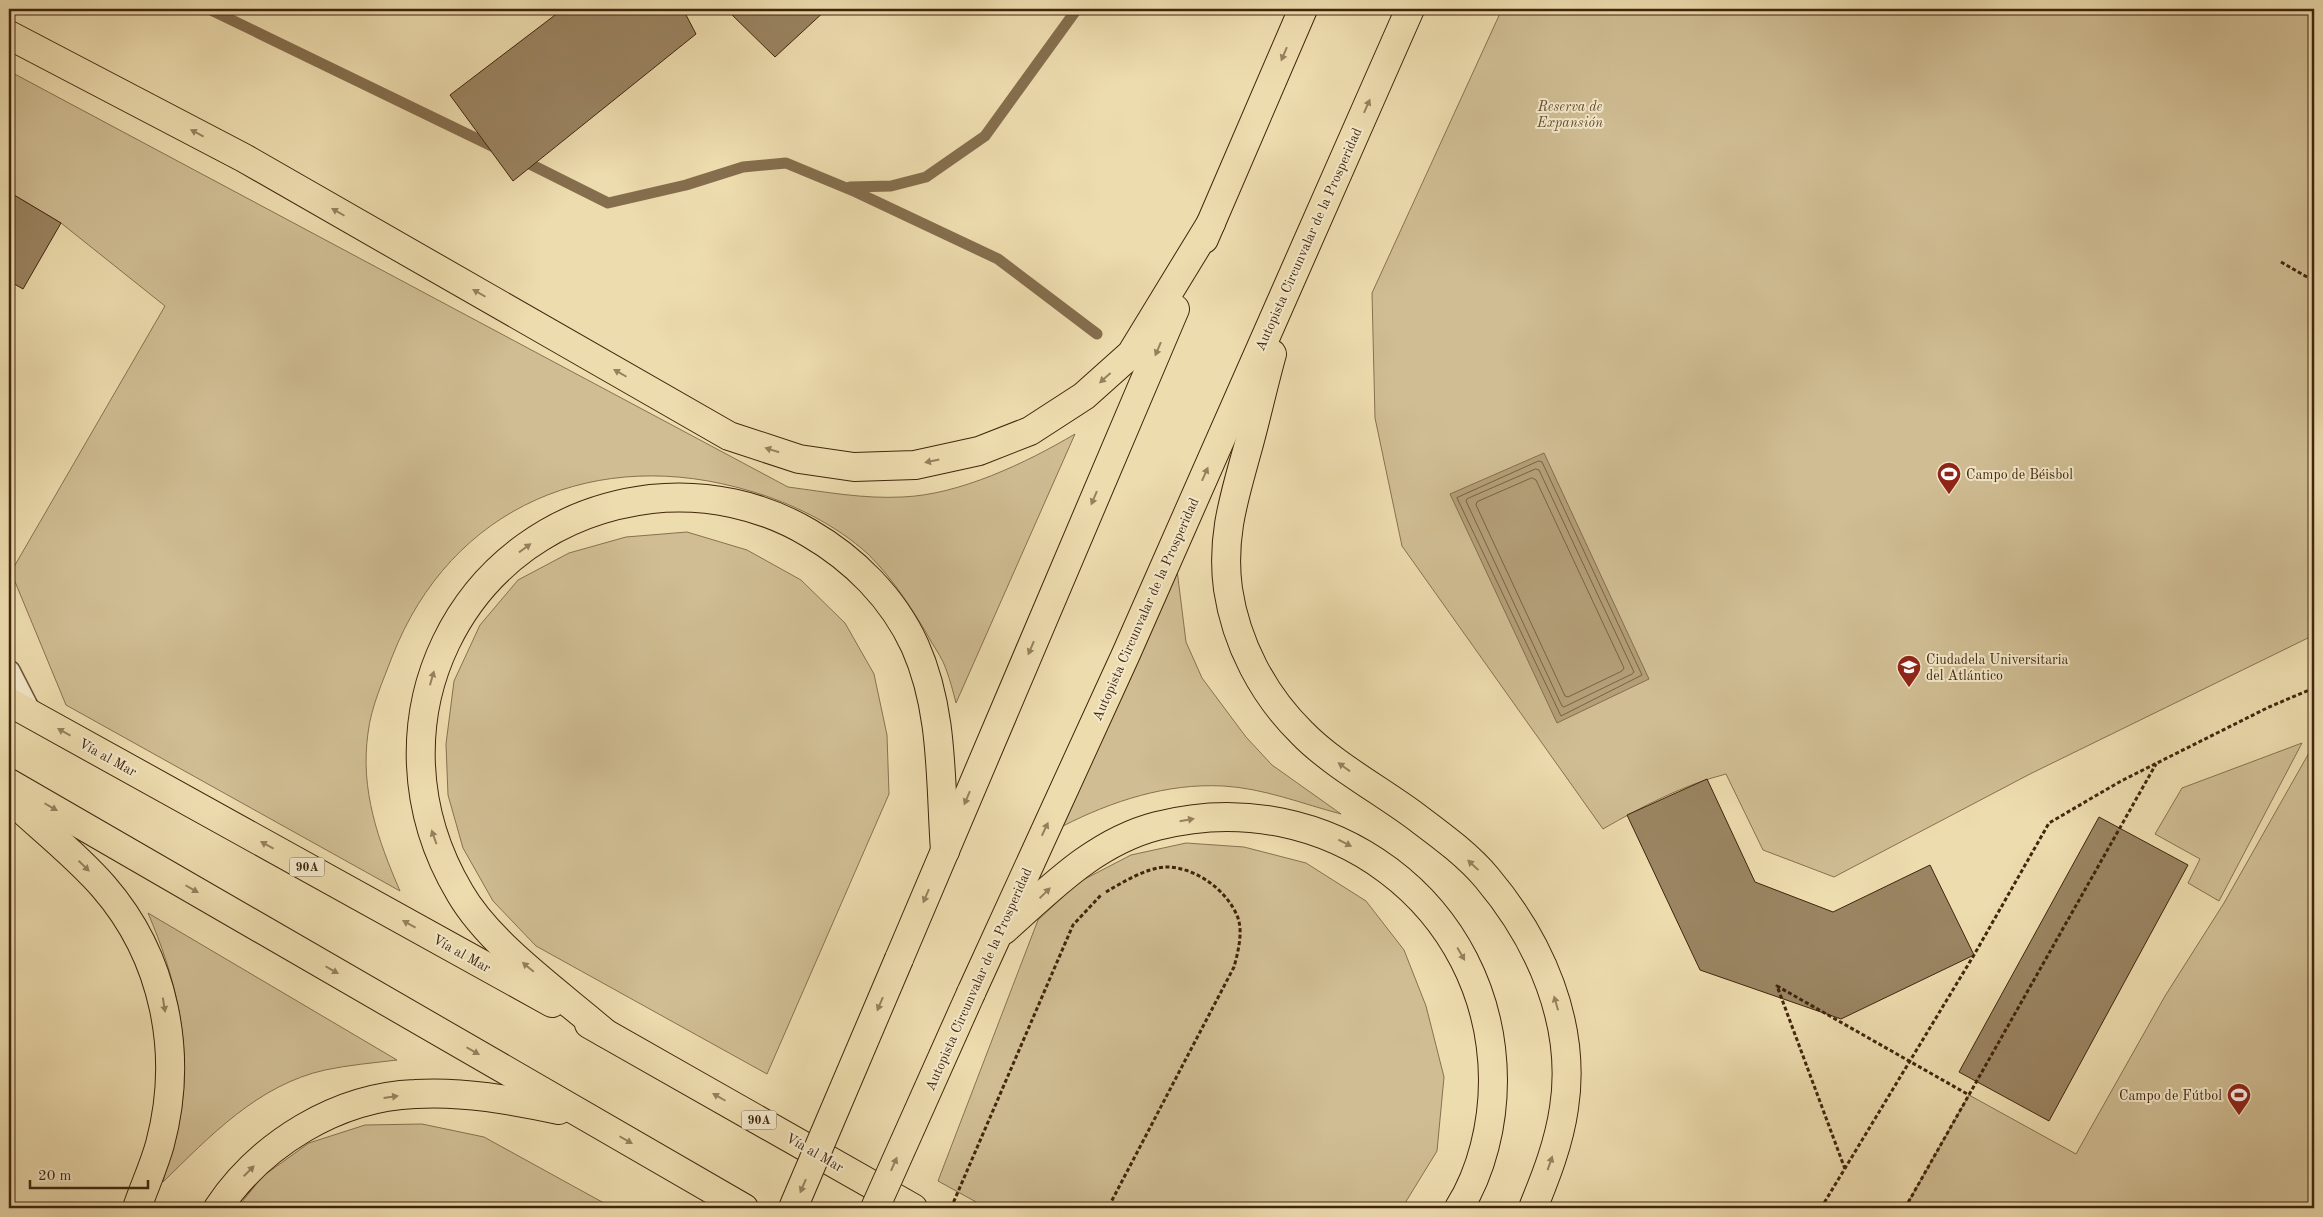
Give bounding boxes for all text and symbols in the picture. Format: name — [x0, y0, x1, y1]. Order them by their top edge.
one-way arrow — [1280, 46, 1287, 61]
one-way arrow — [1364, 99, 1372, 113]
park label: Reserva de Expansión — [1536, 100, 1603, 131]
street label: Autopista Circunvalar de la Prosperidad — [1253, 126, 1365, 353]
one-way arrow — [189, 129, 204, 137]
one-way arrow — [331, 208, 346, 216]
one-way arrow — [473, 288, 486, 297]
one-way arrow — [1153, 342, 1161, 356]
one-way arrow — [614, 369, 627, 378]
one-way arrow — [1099, 372, 1111, 384]
one-way arrow — [764, 446, 779, 453]
one-way arrow — [923, 458, 939, 466]
sports icon: Campo de Béisbol — [1936, 461, 1962, 495]
one-way arrow — [1201, 467, 1209, 481]
place label: Campo de Béisbol — [1966, 468, 2073, 482]
one-way arrow — [1090, 491, 1098, 505]
street label: Autopista Circunvalar de la Prosperidad — [1090, 496, 1202, 723]
one-way arrow — [518, 543, 532, 553]
one-way arrow — [1026, 641, 1034, 655]
place label: Ciudadela Universitaria del Atlántico — [1926, 653, 2069, 683]
school or university icon: Ciudadela Universitaria del Atlántico — [1896, 654, 1922, 688]
one-way arrow — [429, 670, 437, 685]
one-way arrow — [57, 728, 71, 736]
street label: Vía al Mar — [76, 736, 139, 780]
one-way arrow — [1338, 762, 1351, 772]
one-way arrow — [963, 791, 971, 805]
one-way arrow — [44, 803, 58, 812]
one-way arrow — [1179, 816, 1195, 824]
one-way arrow — [1042, 822, 1050, 836]
one-way arrow — [430, 830, 437, 845]
one-way arrow — [1338, 839, 1352, 847]
one-way arrow — [260, 841, 275, 849]
road number: 90A — [290, 858, 324, 876]
one-way arrow — [1468, 859, 1480, 871]
one-way arrow — [77, 860, 89, 872]
street label: Autopista Circunvalar de la Prosperidad — [923, 866, 1035, 1093]
one-way arrow — [185, 884, 198, 893]
one-way arrow — [1039, 887, 1051, 899]
one-way arrow — [921, 889, 929, 903]
one-way arrow — [402, 920, 417, 928]
street label: Vía al Mar — [430, 932, 493, 976]
one-way arrow — [1456, 947, 1465, 960]
one-way arrow — [522, 961, 534, 973]
one-way arrow — [325, 966, 340, 974]
one-way arrow — [1551, 995, 1559, 1010]
one-way arrow — [160, 997, 168, 1013]
one-way arrow — [876, 997, 884, 1012]
one-way arrow — [466, 1047, 480, 1056]
sports icon: Campo de Fútbol — [2226, 1082, 2252, 1116]
place label: Campo de Fútbol — [2119, 1089, 2222, 1103]
one-way arrow — [383, 1093, 399, 1101]
one-way arrow — [712, 1093, 725, 1102]
road number: 90A — [742, 1110, 776, 1130]
street label: Vía al Mar — [783, 1131, 846, 1175]
one-way arrow — [619, 1135, 632, 1144]
one-way arrow — [1547, 1155, 1554, 1170]
scale bar — [30, 1157, 148, 1189]
one-way arrow — [891, 1157, 899, 1171]
one-way arrow — [243, 1165, 255, 1177]
text: 20 m — [38, 1169, 72, 1184]
one-way arrow — [798, 1179, 806, 1193]

